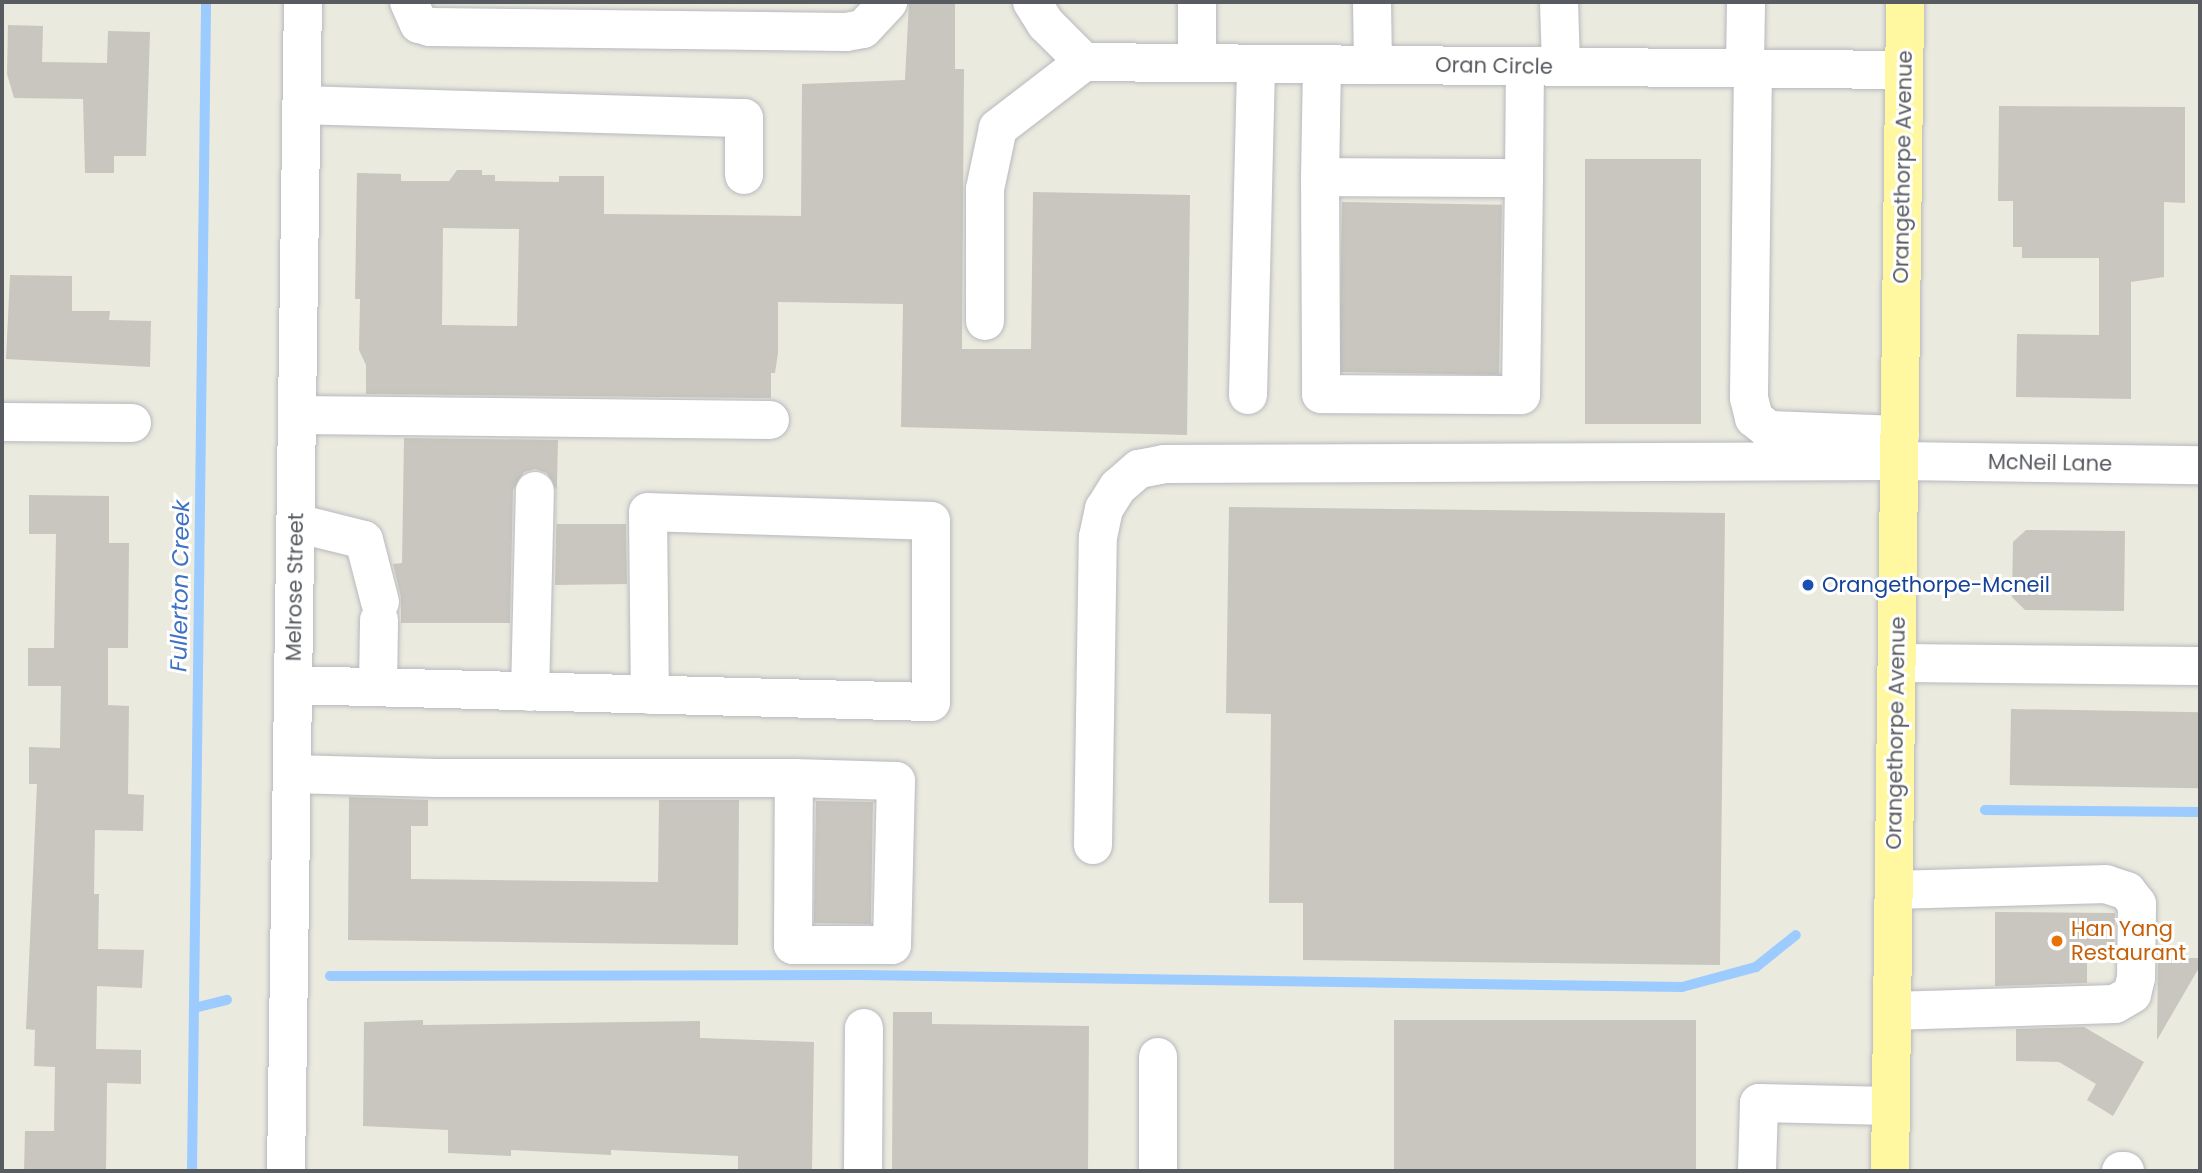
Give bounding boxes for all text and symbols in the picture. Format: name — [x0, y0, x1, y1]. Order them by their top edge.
street label: Orangethorpe Avenue — [1888, 50, 1918, 284]
street label: Oran Circle — [1435, 52, 1553, 80]
street label: McNeil Lane — [1988, 449, 2112, 477]
water label: Fullerton Creek — [165, 500, 195, 672]
street label: Melrose Street — [281, 512, 309, 662]
place label: Orangethorpe-Mcneil — [1822, 572, 2050, 598]
marker: Orangethorpe-Mcneil — [1800, 577, 1816, 593]
street label: Orangethorpe Avenue — [1881, 616, 1911, 850]
place label: Han Yang Restaurant — [2071, 916, 2186, 966]
marker: Han Yang Restaurant — [2049, 933, 2065, 949]

